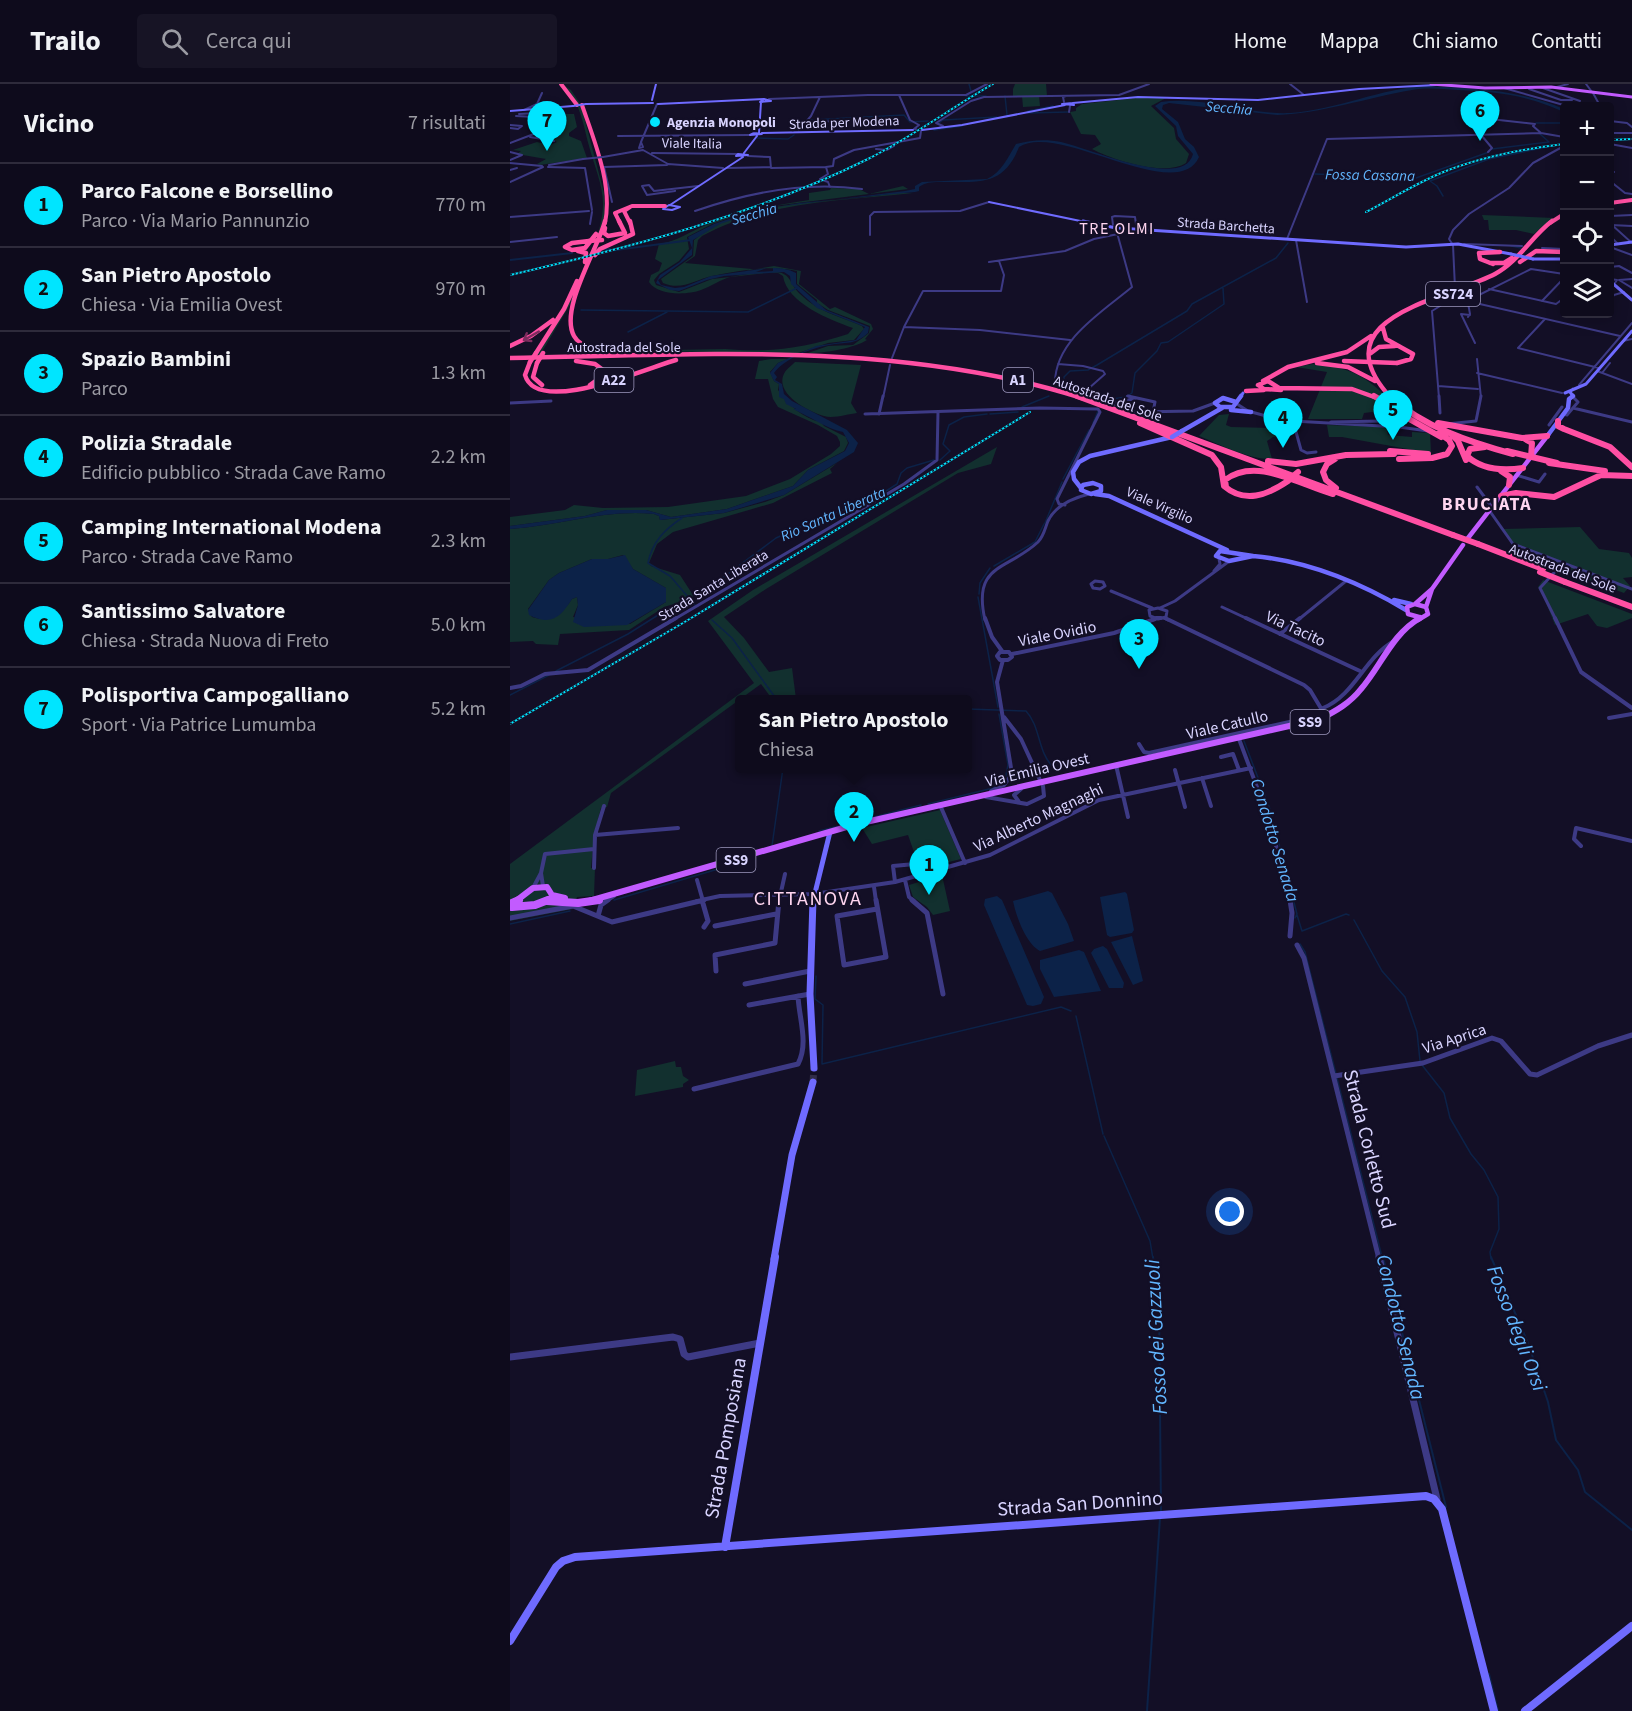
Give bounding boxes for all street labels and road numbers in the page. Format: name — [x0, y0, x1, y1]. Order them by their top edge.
street label: Strada per Modena — [788, 111, 900, 135]
street label: Viale Italia — [662, 133, 722, 155]
street label: Strada Barchetta — [1176, 213, 1275, 239]
road number: SS724 — [1426, 282, 1480, 306]
street label: Autostrada del Sole — [567, 338, 681, 358]
road number: A22 — [594, 368, 634, 392]
road number: A1 — [1003, 368, 1033, 392]
street label: Autostrada del Sole — [1051, 371, 1165, 427]
street label: Viale Virgilio — [1123, 482, 1196, 530]
street label: Autostrada del Sole — [1506, 539, 1619, 599]
street label: Strada Santa Liberata — [655, 545, 772, 627]
street label: Via Tacito — [1262, 605, 1329, 652]
street label: Viale Ovidio — [1016, 616, 1098, 652]
street label: Viale Catullo — [1184, 705, 1270, 745]
road number: SS9 — [1290, 710, 1330, 734]
street label: Via Emilia Ovest — [983, 747, 1092, 793]
street label: Via Alberto Magnaghi — [970, 778, 1107, 858]
road number: SS9 — [716, 848, 756, 872]
street label: Via Aprica — [1420, 1018, 1489, 1060]
street label: Strada Corletto Sud — [1336, 1067, 1402, 1232]
street label: Strada Pomposiana — [698, 1355, 754, 1521]
street label: Strada San Donnino — [996, 1484, 1164, 1524]

